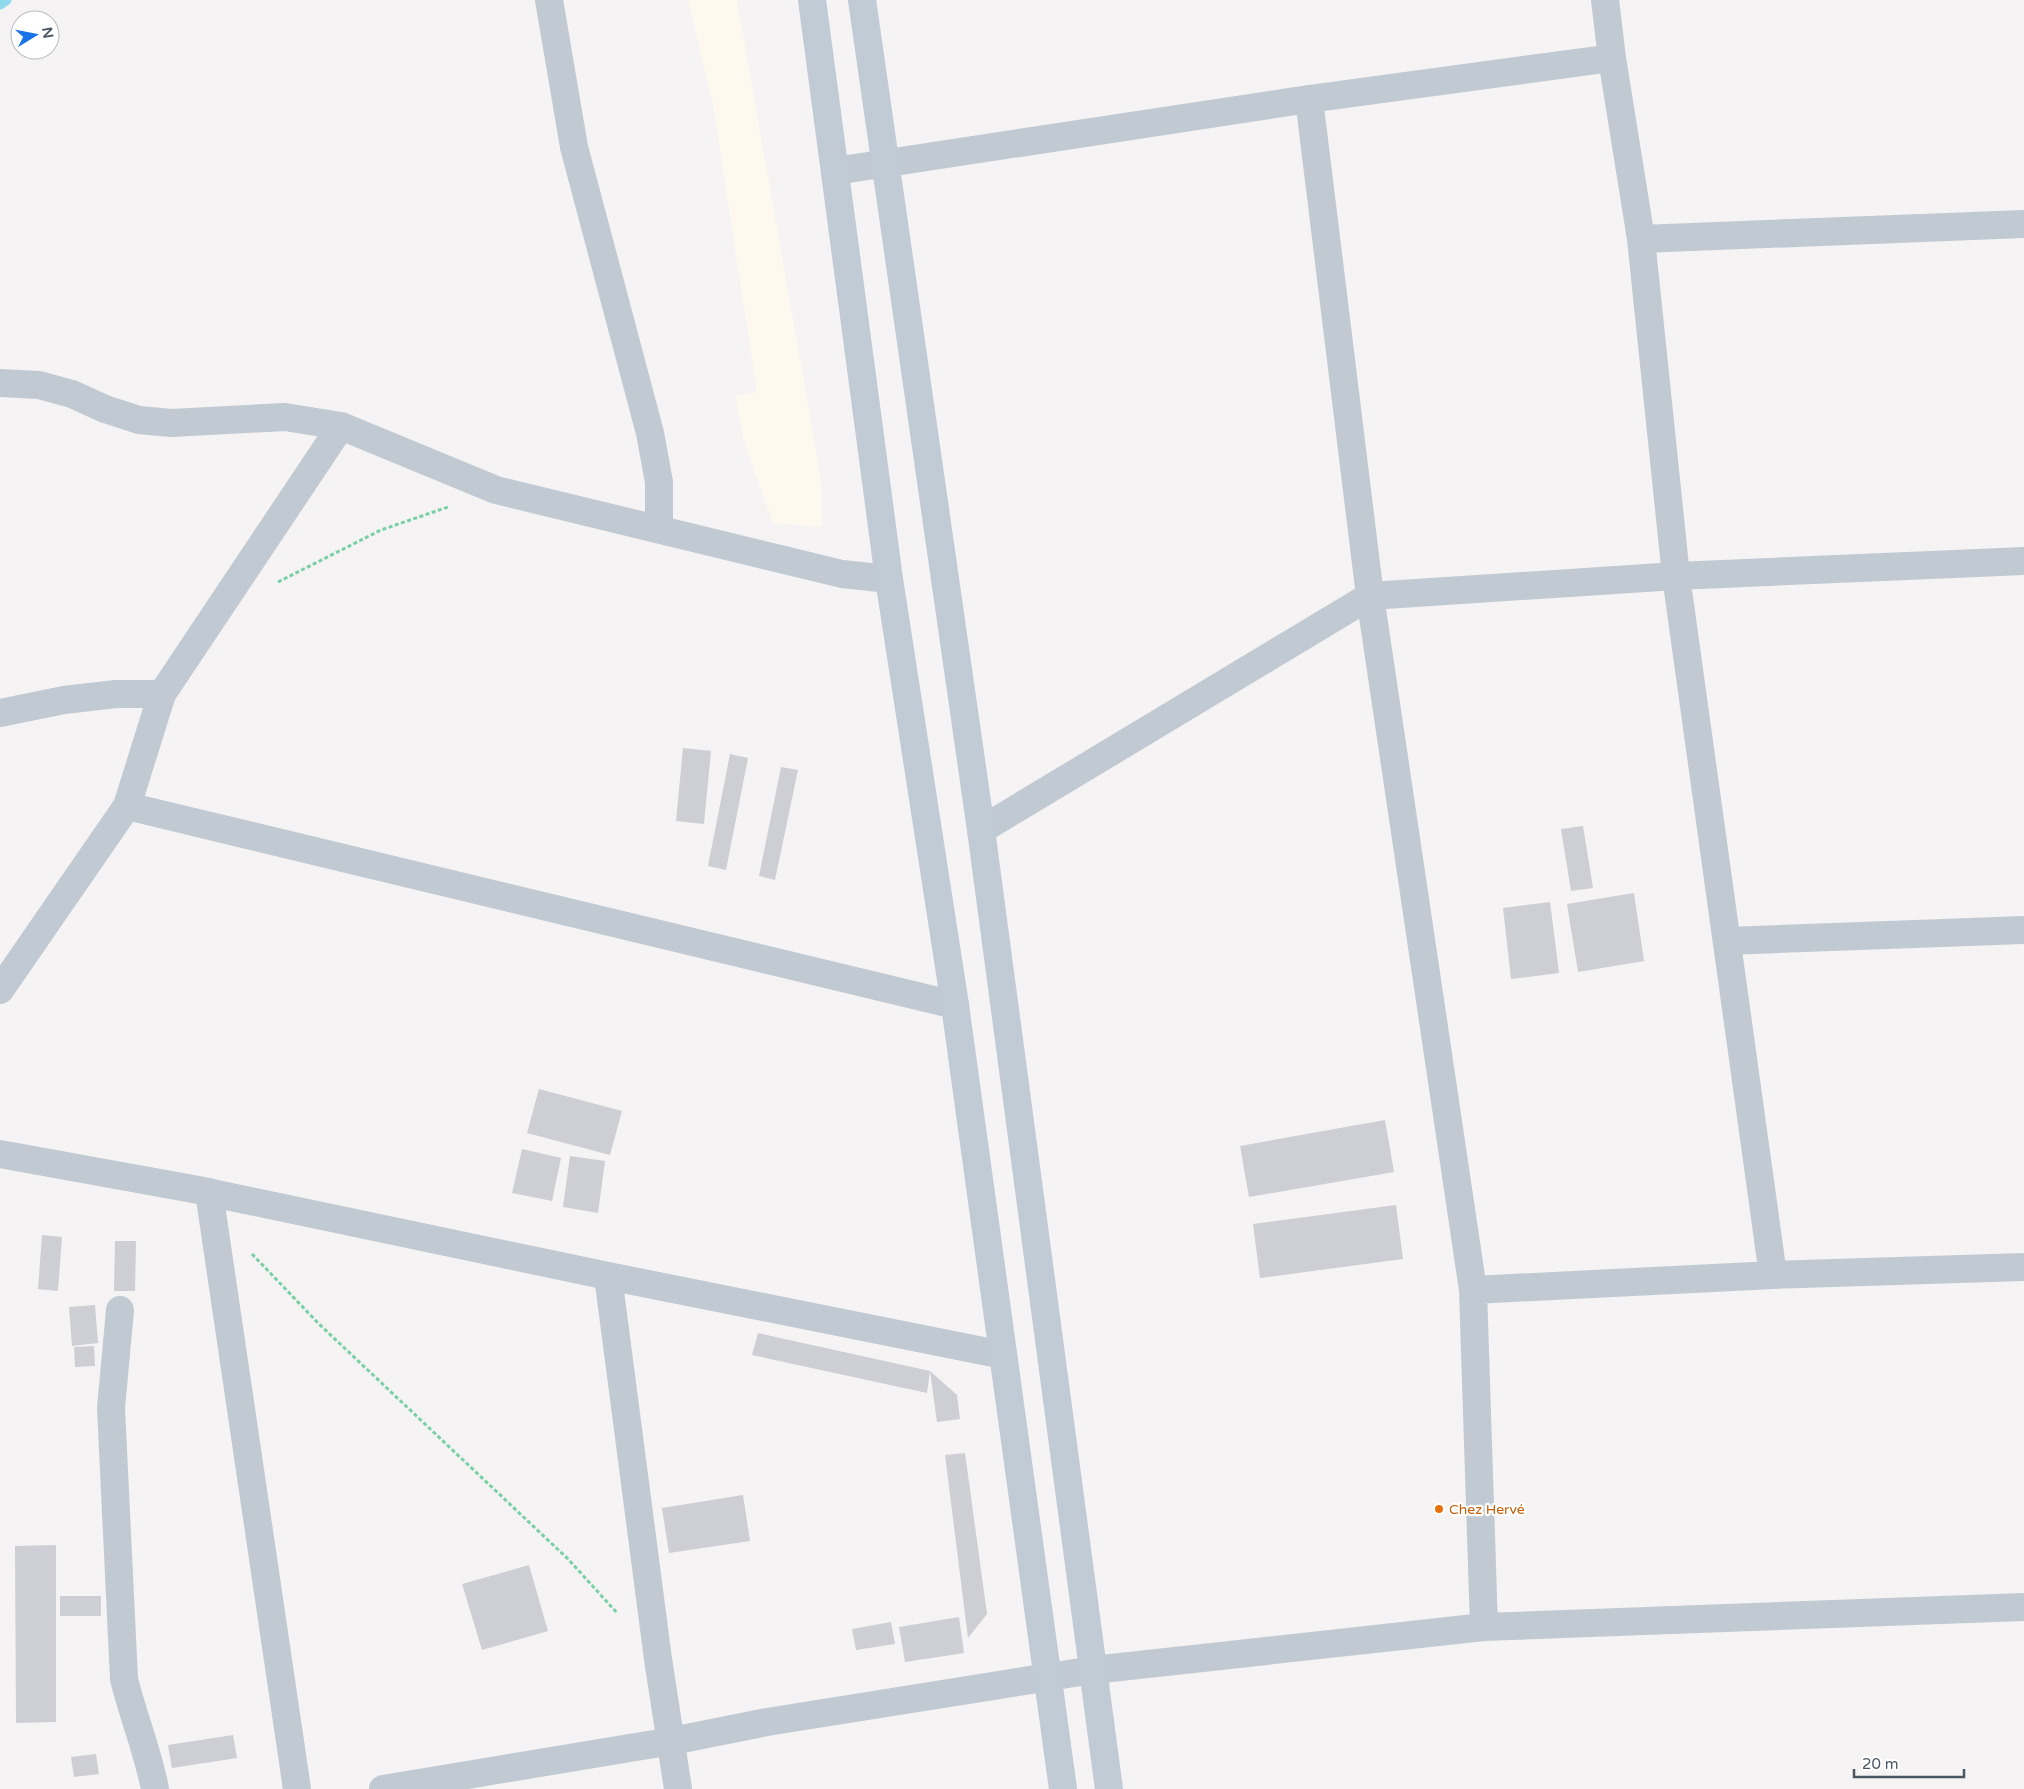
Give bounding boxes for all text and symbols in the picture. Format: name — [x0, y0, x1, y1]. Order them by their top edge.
north arrow — [10, 10, 60, 60]
text: N — [38, 26, 57, 40]
place label: Chez Hervé — [1449, 1501, 1525, 1518]
marker: Chez Hervé — [1433, 1503, 1445, 1515]
scale bar — [1854, 1746, 1964, 1778]
text: 20 m — [1862, 1755, 1899, 1773]

